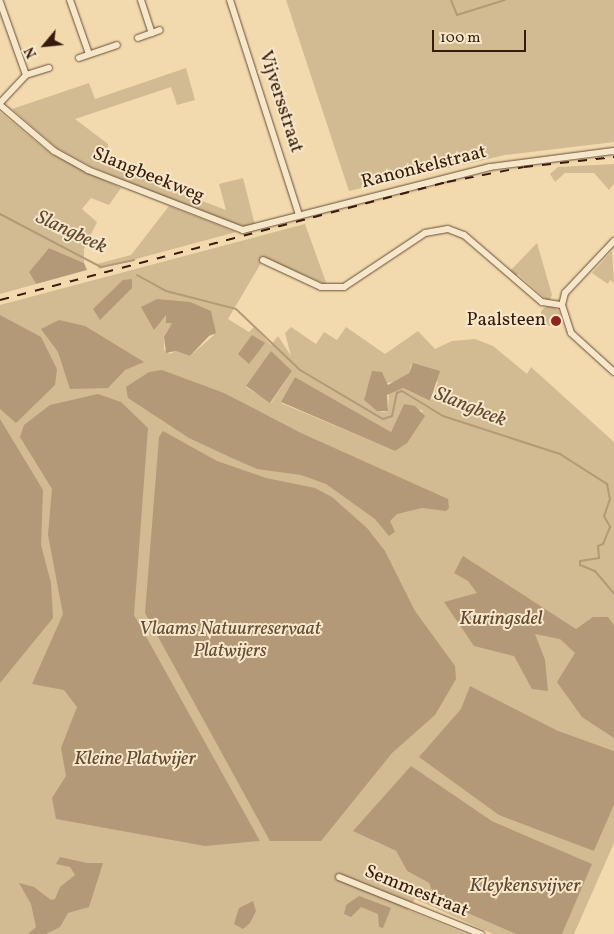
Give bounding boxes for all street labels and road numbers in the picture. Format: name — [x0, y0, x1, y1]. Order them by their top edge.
street label: Vijversstraat — [253, 48, 307, 156]
street label: Ranonkelstraat — [359, 141, 489, 195]
street label: Slangbeekweg — [89, 143, 207, 209]
street label: Semmestraat — [361, 861, 471, 923]

